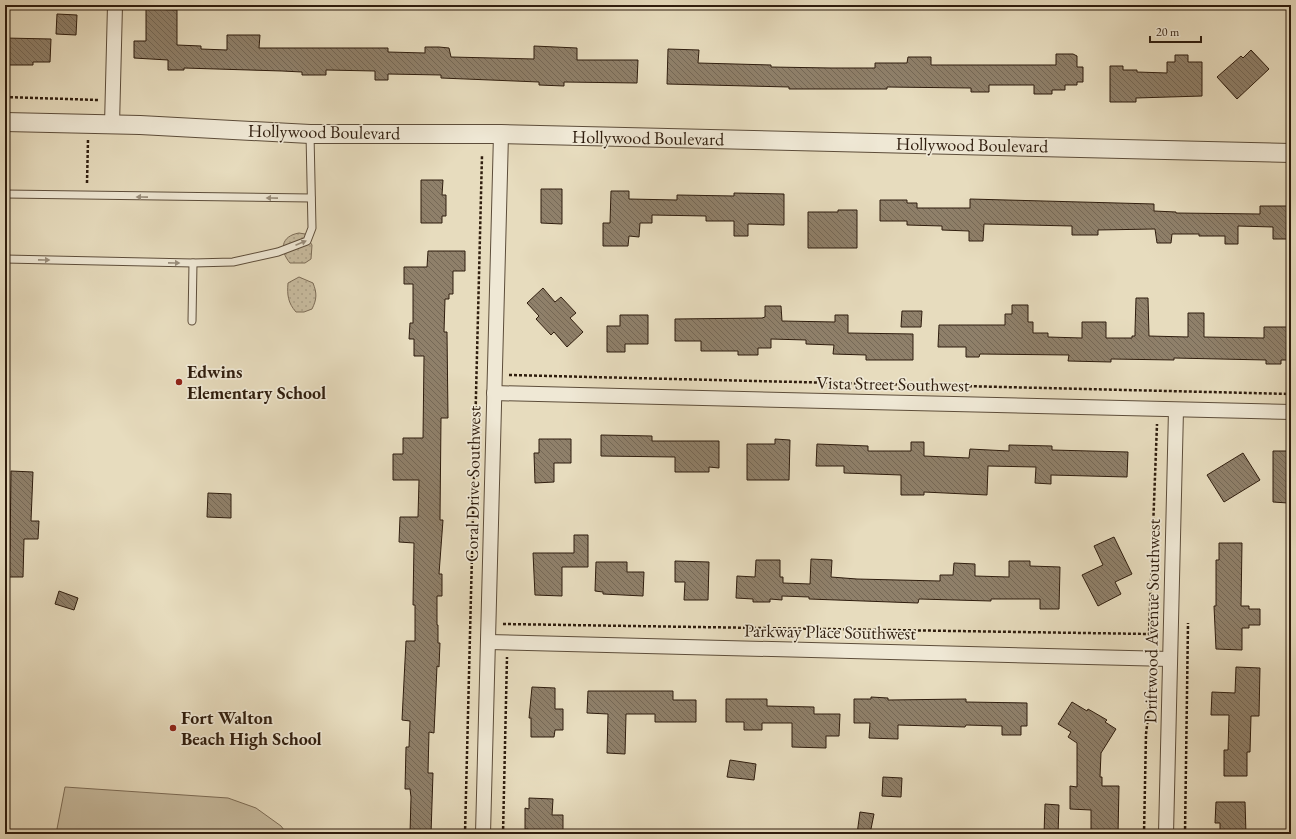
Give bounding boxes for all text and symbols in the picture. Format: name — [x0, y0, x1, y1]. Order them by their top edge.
scale bar — [1150, 18, 1201, 44]
text: 20 m — [1156, 24, 1180, 40]
street label: Hollywood Boulevard — [248, 119, 401, 144]
street label: Hollywood Boulevard — [572, 125, 725, 150]
street label: Hollywood Boulevard — [896, 132, 1049, 157]
one-way arrow — [136, 193, 148, 200]
one-way arrow — [265, 195, 278, 201]
one-way arrow — [295, 240, 307, 246]
one-way arrow — [38, 257, 51, 263]
one-way arrow — [168, 260, 181, 266]
place label: Edwins Elementary School — [187, 360, 326, 404]
street label: Vista Street Southwest — [816, 371, 970, 396]
marker: Edwins Elementary School — [174, 377, 184, 387]
street label: Coral Drive Southwest — [460, 405, 485, 562]
street label: Driftwood Avenue Southwest — [1138, 518, 1165, 724]
street label: Parkway Place Southwest — [744, 619, 916, 645]
place label: Fort Walton Beach High School — [181, 706, 322, 750]
marker: Fort Walton Beach High School — [168, 723, 178, 733]

